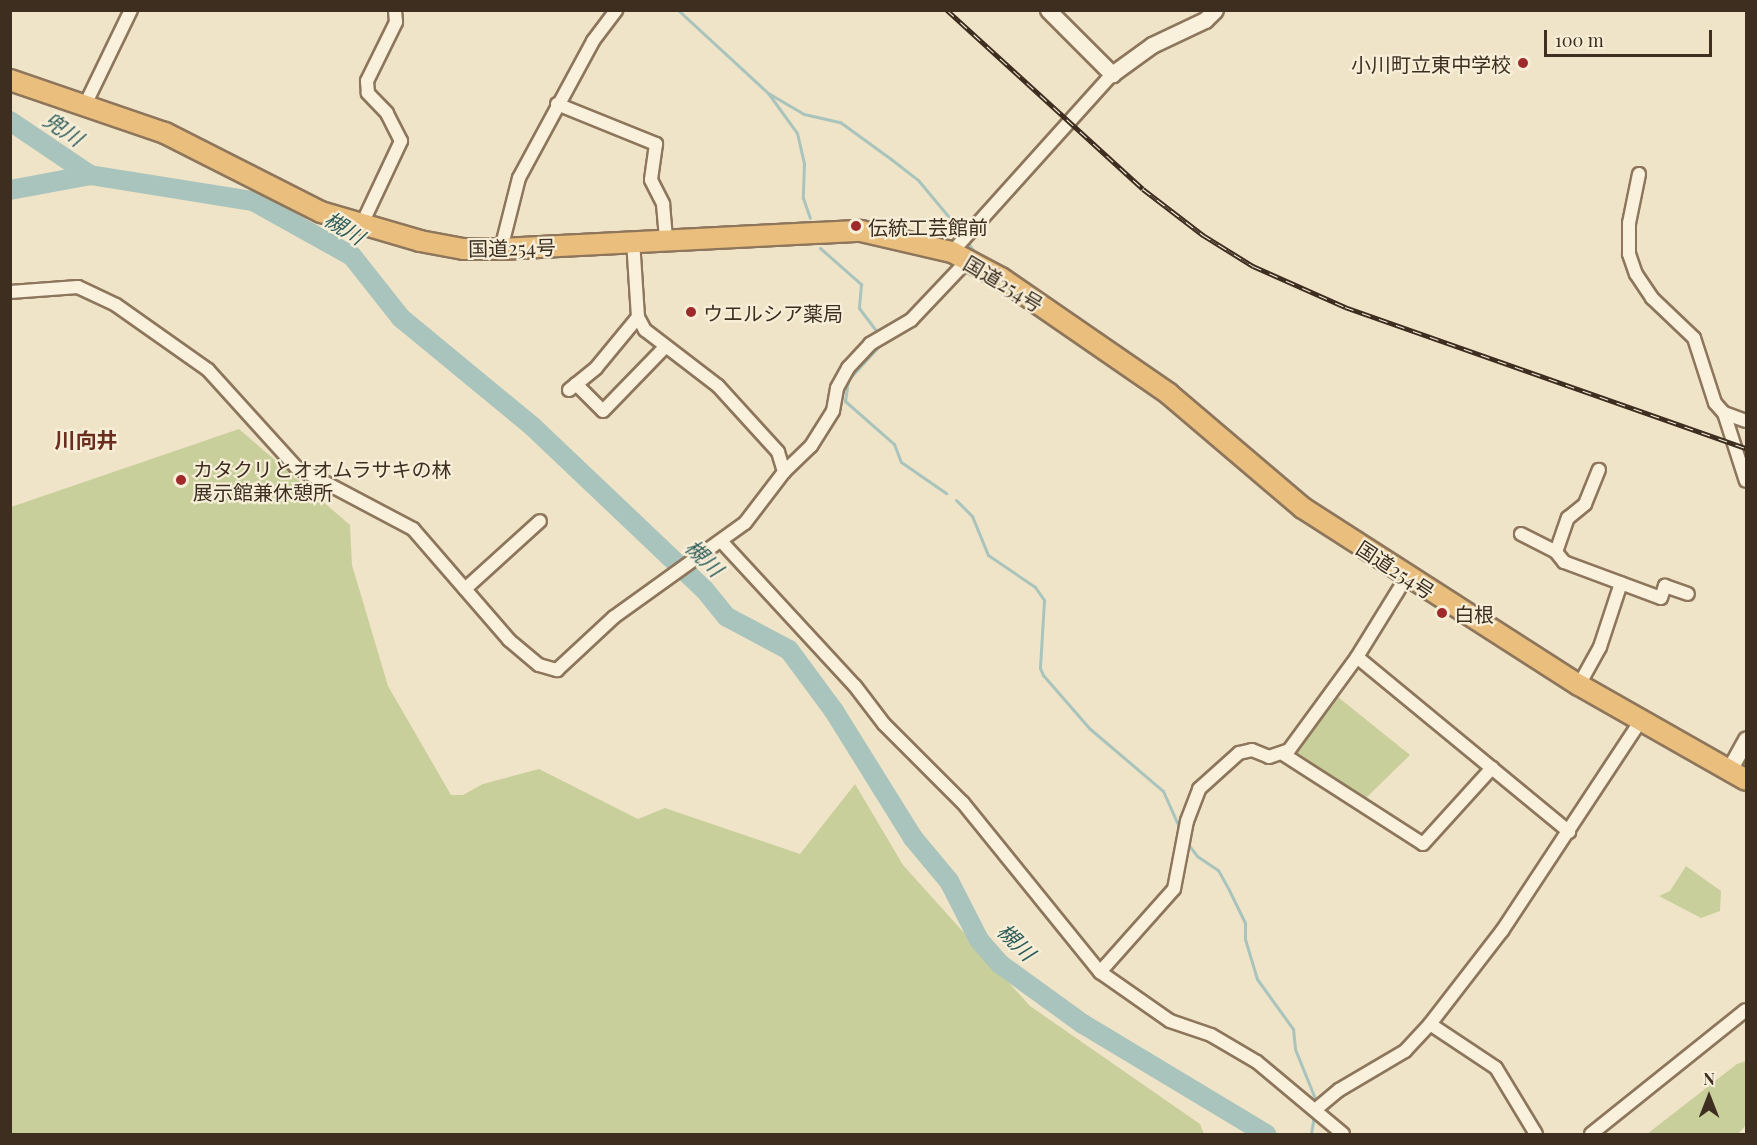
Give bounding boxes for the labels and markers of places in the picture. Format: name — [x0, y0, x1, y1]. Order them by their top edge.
place label: 小川町立東中学校 — [1351, 51, 1511, 75]
marker: 小川町立東中学校 — [1516, 56, 1530, 70]
place label: 伝統工芸館前 — [868, 214, 988, 238]
marker: 伝統工芸館前 — [849, 219, 863, 233]
place label: ウエルシア薬局 — [703, 300, 843, 324]
marker: ウエルシア薬局 — [684, 305, 698, 319]
place label: カタクリとオオムラサキの林 展示館兼休憩所 — [193, 456, 453, 503]
marker: カタクリとオオムラサキの林 展示館兼休憩所 — [174, 473, 188, 487]
place label: 白根 — [1454, 601, 1494, 625]
marker: 白根 — [1435, 606, 1449, 620]

